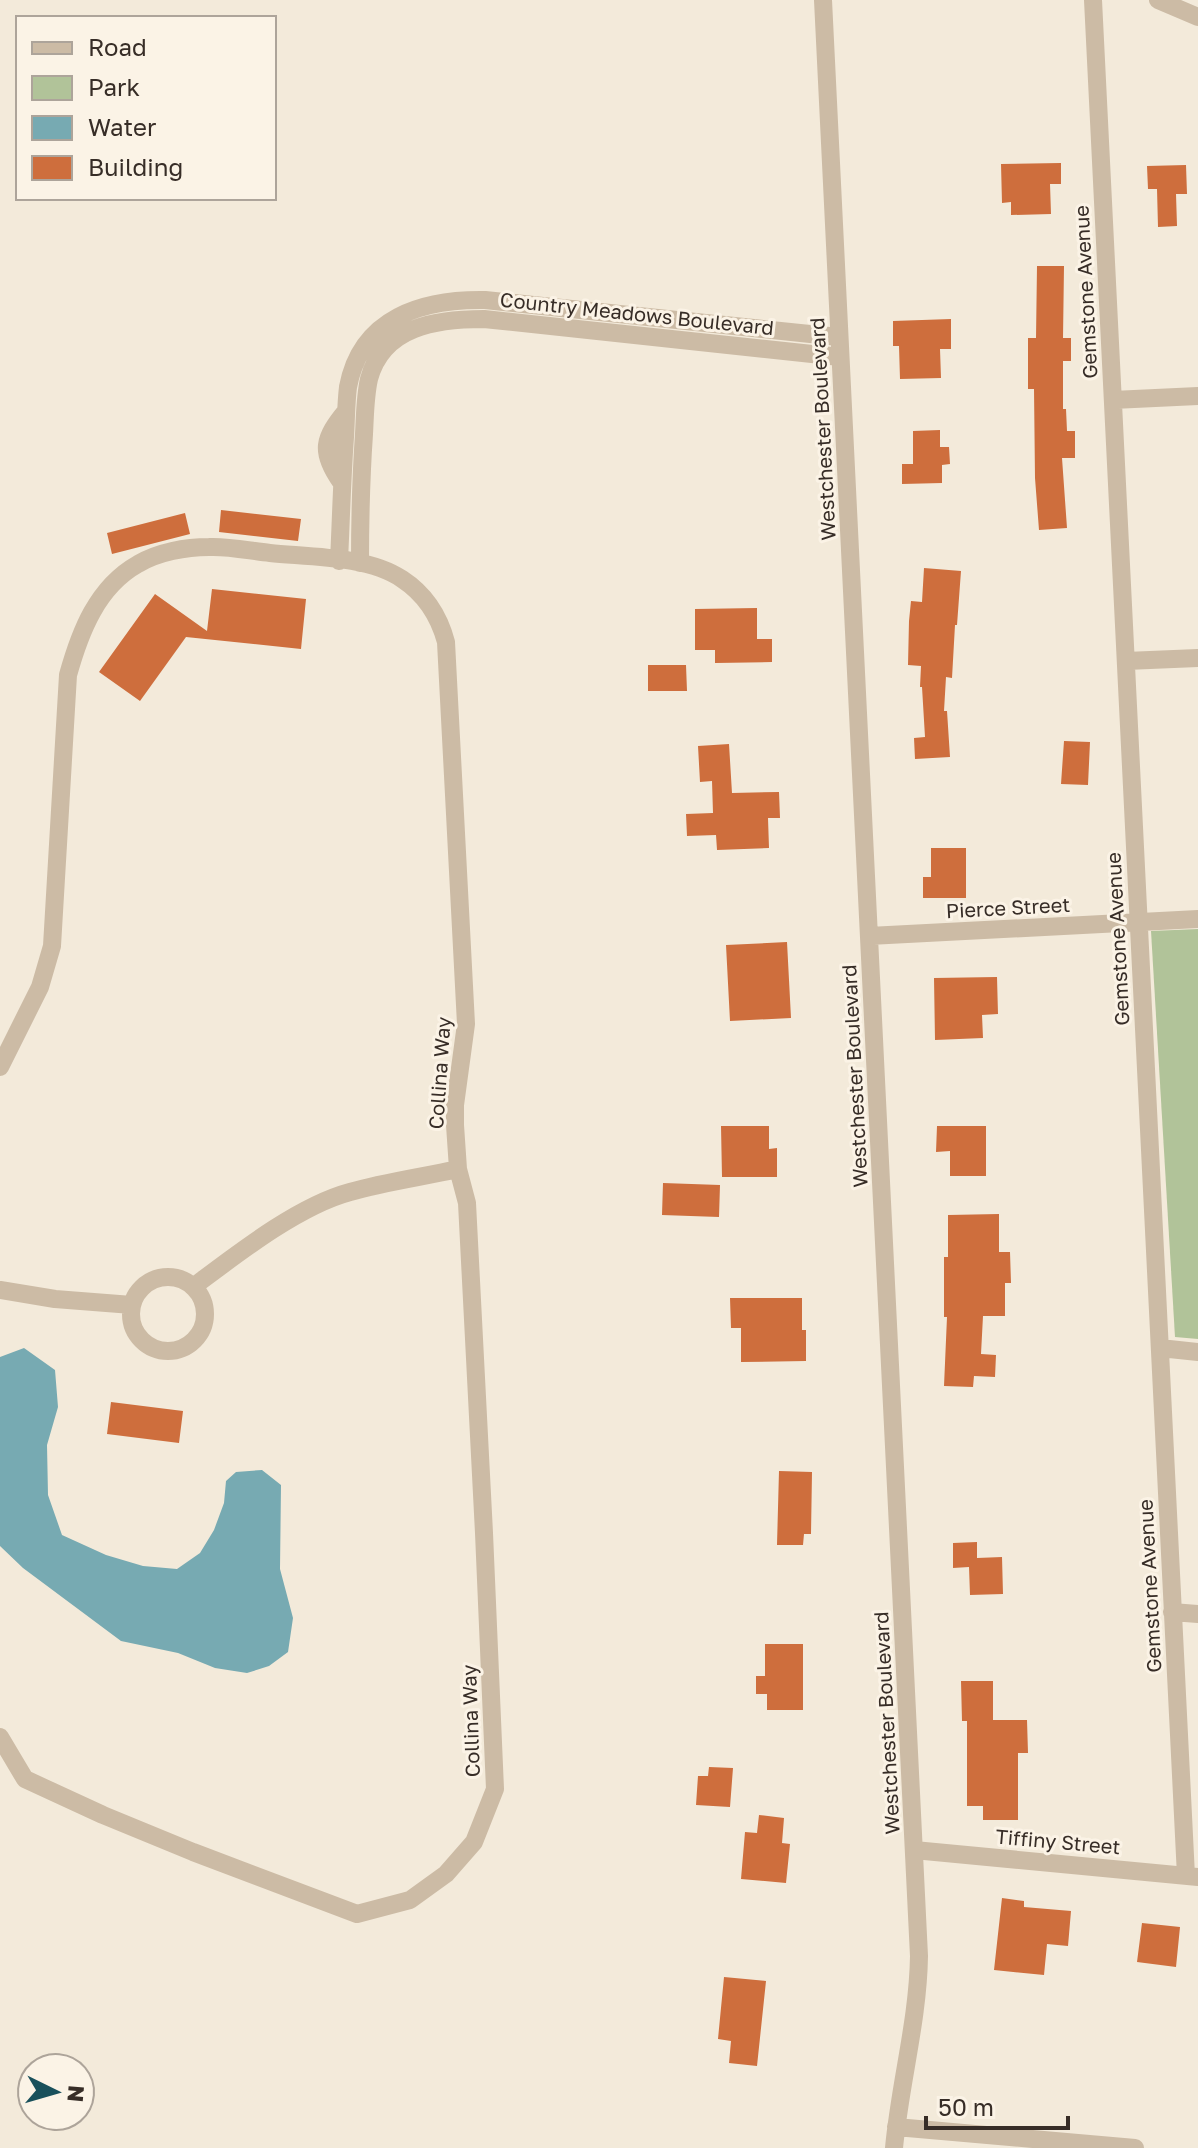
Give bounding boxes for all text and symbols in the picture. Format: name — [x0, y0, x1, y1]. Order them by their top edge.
legend — [16, 16, 276, 200]
text: Road — [88, 32, 147, 61]
text: Park — [88, 72, 140, 101]
text: Water — [88, 112, 156, 141]
text: Building — [88, 152, 183, 181]
street label: Gemstone Avenue — [1068, 205, 1102, 379]
street label: Country Meadows Boulevard — [499, 287, 775, 339]
street label: Westchester Boulevard — [804, 317, 840, 541]
street label: Gemstone Avenue — [1100, 852, 1134, 1026]
street label: Pierce Street — [945, 892, 1071, 922]
street label: Westchester Boulevard — [836, 964, 872, 1188]
street label: Collina Way — [423, 1016, 455, 1130]
street label: Gemstone Avenue — [1132, 1499, 1166, 1673]
street label: Westchester Boulevard — [868, 1611, 904, 1835]
street label: Collina Way — [456, 1664, 484, 1778]
street label: Tiffiny Street — [995, 1824, 1121, 1858]
north arrow — [16, 2052, 96, 2132]
scale bar — [926, 2080, 1068, 2130]
text: N — [62, 2084, 91, 2103]
text: 50 m — [938, 2092, 994, 2121]

